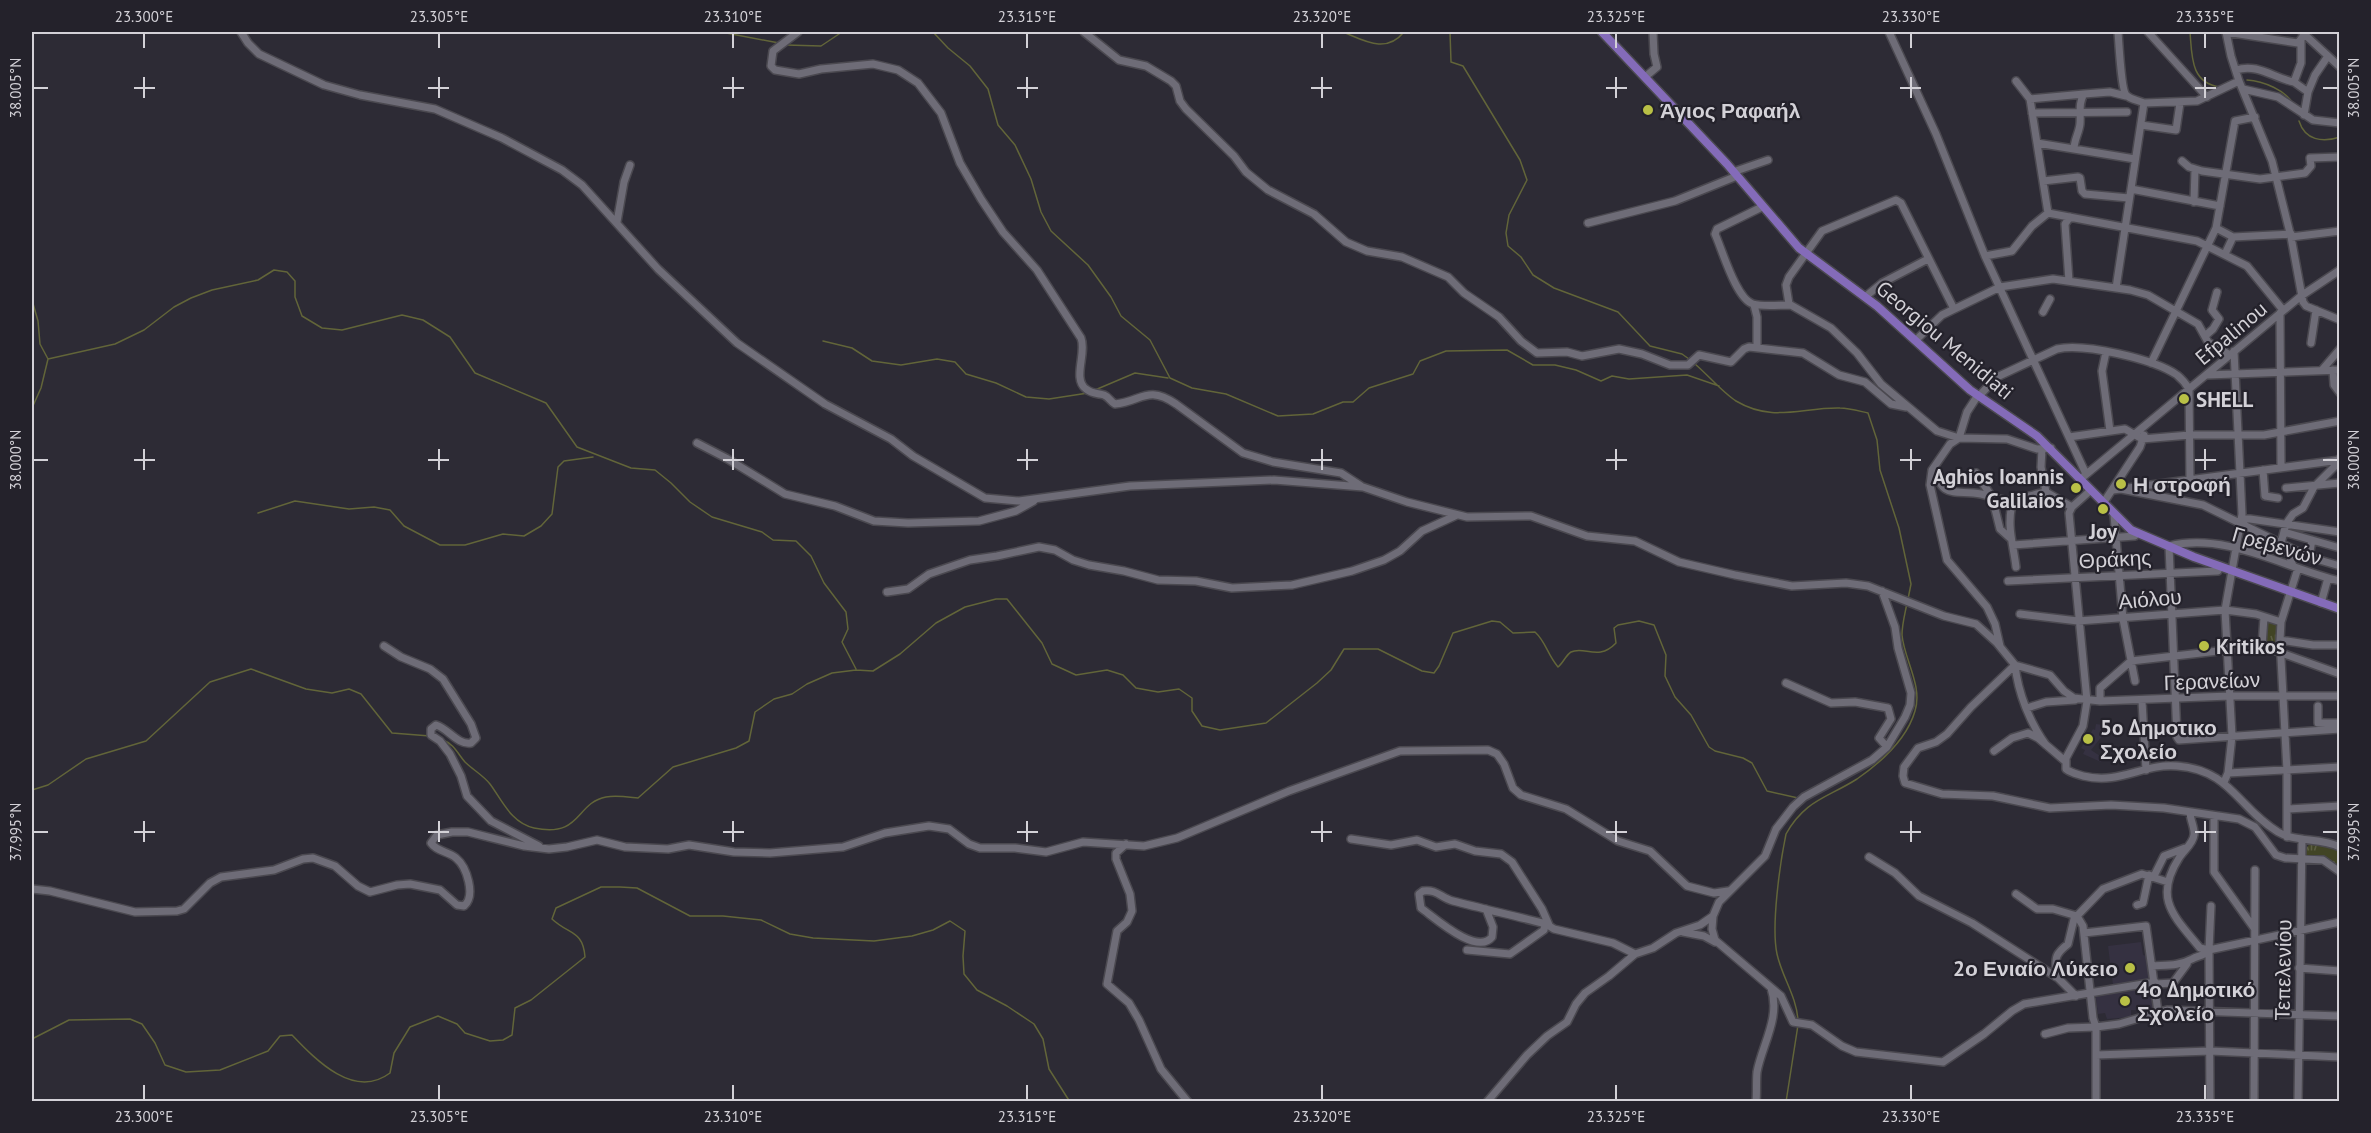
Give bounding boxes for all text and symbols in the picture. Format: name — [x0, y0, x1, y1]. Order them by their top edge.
text: 23.300°E — [115, 7, 173, 26]
text: 23.305°E — [410, 7, 468, 26]
text: 23.310°E — [704, 7, 762, 26]
text: 23.315°E — [998, 7, 1056, 26]
text: 23.320°E — [1293, 7, 1351, 26]
text: 23.325°E — [1587, 7, 1645, 26]
text: 23.330°E — [1882, 7, 1940, 26]
text: 23.335°E — [2176, 7, 2234, 26]
text: 38.005°N — [6, 58, 25, 118]
text: 38.005°N — [2344, 58, 2363, 118]
place label: Άγιος Ραφαήλ — [1660, 97, 1801, 124]
marker: Άγιος Ραφαήλ — [1641, 103, 1655, 117]
street label: Georgiou Menidiati — [1871, 275, 2019, 405]
street label: Efpalinou — [2190, 295, 2272, 371]
place label: SHELL — [2196, 386, 2254, 413]
marker: SHELL — [2177, 392, 2191, 406]
text: 38.000°N — [6, 430, 25, 490]
text: 38.000°N — [2344, 430, 2363, 490]
place label: Aghios Ioannis Galilaios — [1933, 463, 2064, 514]
place label: Η στροφή — [2133, 471, 2231, 498]
marker: Η στροφή — [2114, 477, 2128, 491]
marker: Aghios Ioannis Galilaios — [2069, 481, 2083, 495]
marker: Joy — [2096, 502, 2110, 516]
place label: Joy — [2088, 518, 2118, 545]
street label: Γρεβενών — [2229, 520, 2325, 572]
street label: Θράκης — [2078, 544, 2152, 574]
street label: Αιόλου — [2117, 583, 2183, 615]
place label: Kritikos — [2216, 633, 2285, 660]
marker: Kritikos — [2197, 639, 2211, 653]
street label: Γερανείων — [2163, 666, 2261, 696]
place label: 5o Δημοτικο Σχολείο — [2100, 714, 2217, 765]
marker: 5o Δημοτικο Σχολείο — [2081, 732, 2095, 746]
text: 37.995°N — [6, 803, 25, 861]
text: 37.995°N — [2344, 803, 2363, 861]
street label: Τεπελενίου — [2269, 919, 2297, 1021]
place label: 2ο Ενιαίο Λύκειο — [1953, 955, 2118, 982]
marker: 2ο Ενιαίο Λύκειο — [2123, 961, 2137, 975]
place label: 4ο Δημοτικό Σχολείο — [2137, 976, 2255, 1027]
marker: 4ο Δημοτικό Σχολείο — [2118, 994, 2132, 1008]
text: 23.300°E — [115, 1107, 173, 1126]
text: 23.305°E — [410, 1107, 468, 1126]
text: 23.310°E — [704, 1107, 762, 1126]
text: 23.315°E — [998, 1107, 1056, 1126]
text: 23.320°E — [1293, 1107, 1351, 1126]
text: 23.325°E — [1587, 1107, 1645, 1126]
text: 23.330°E — [1882, 1107, 1940, 1126]
text: 23.335°E — [2176, 1107, 2234, 1126]

